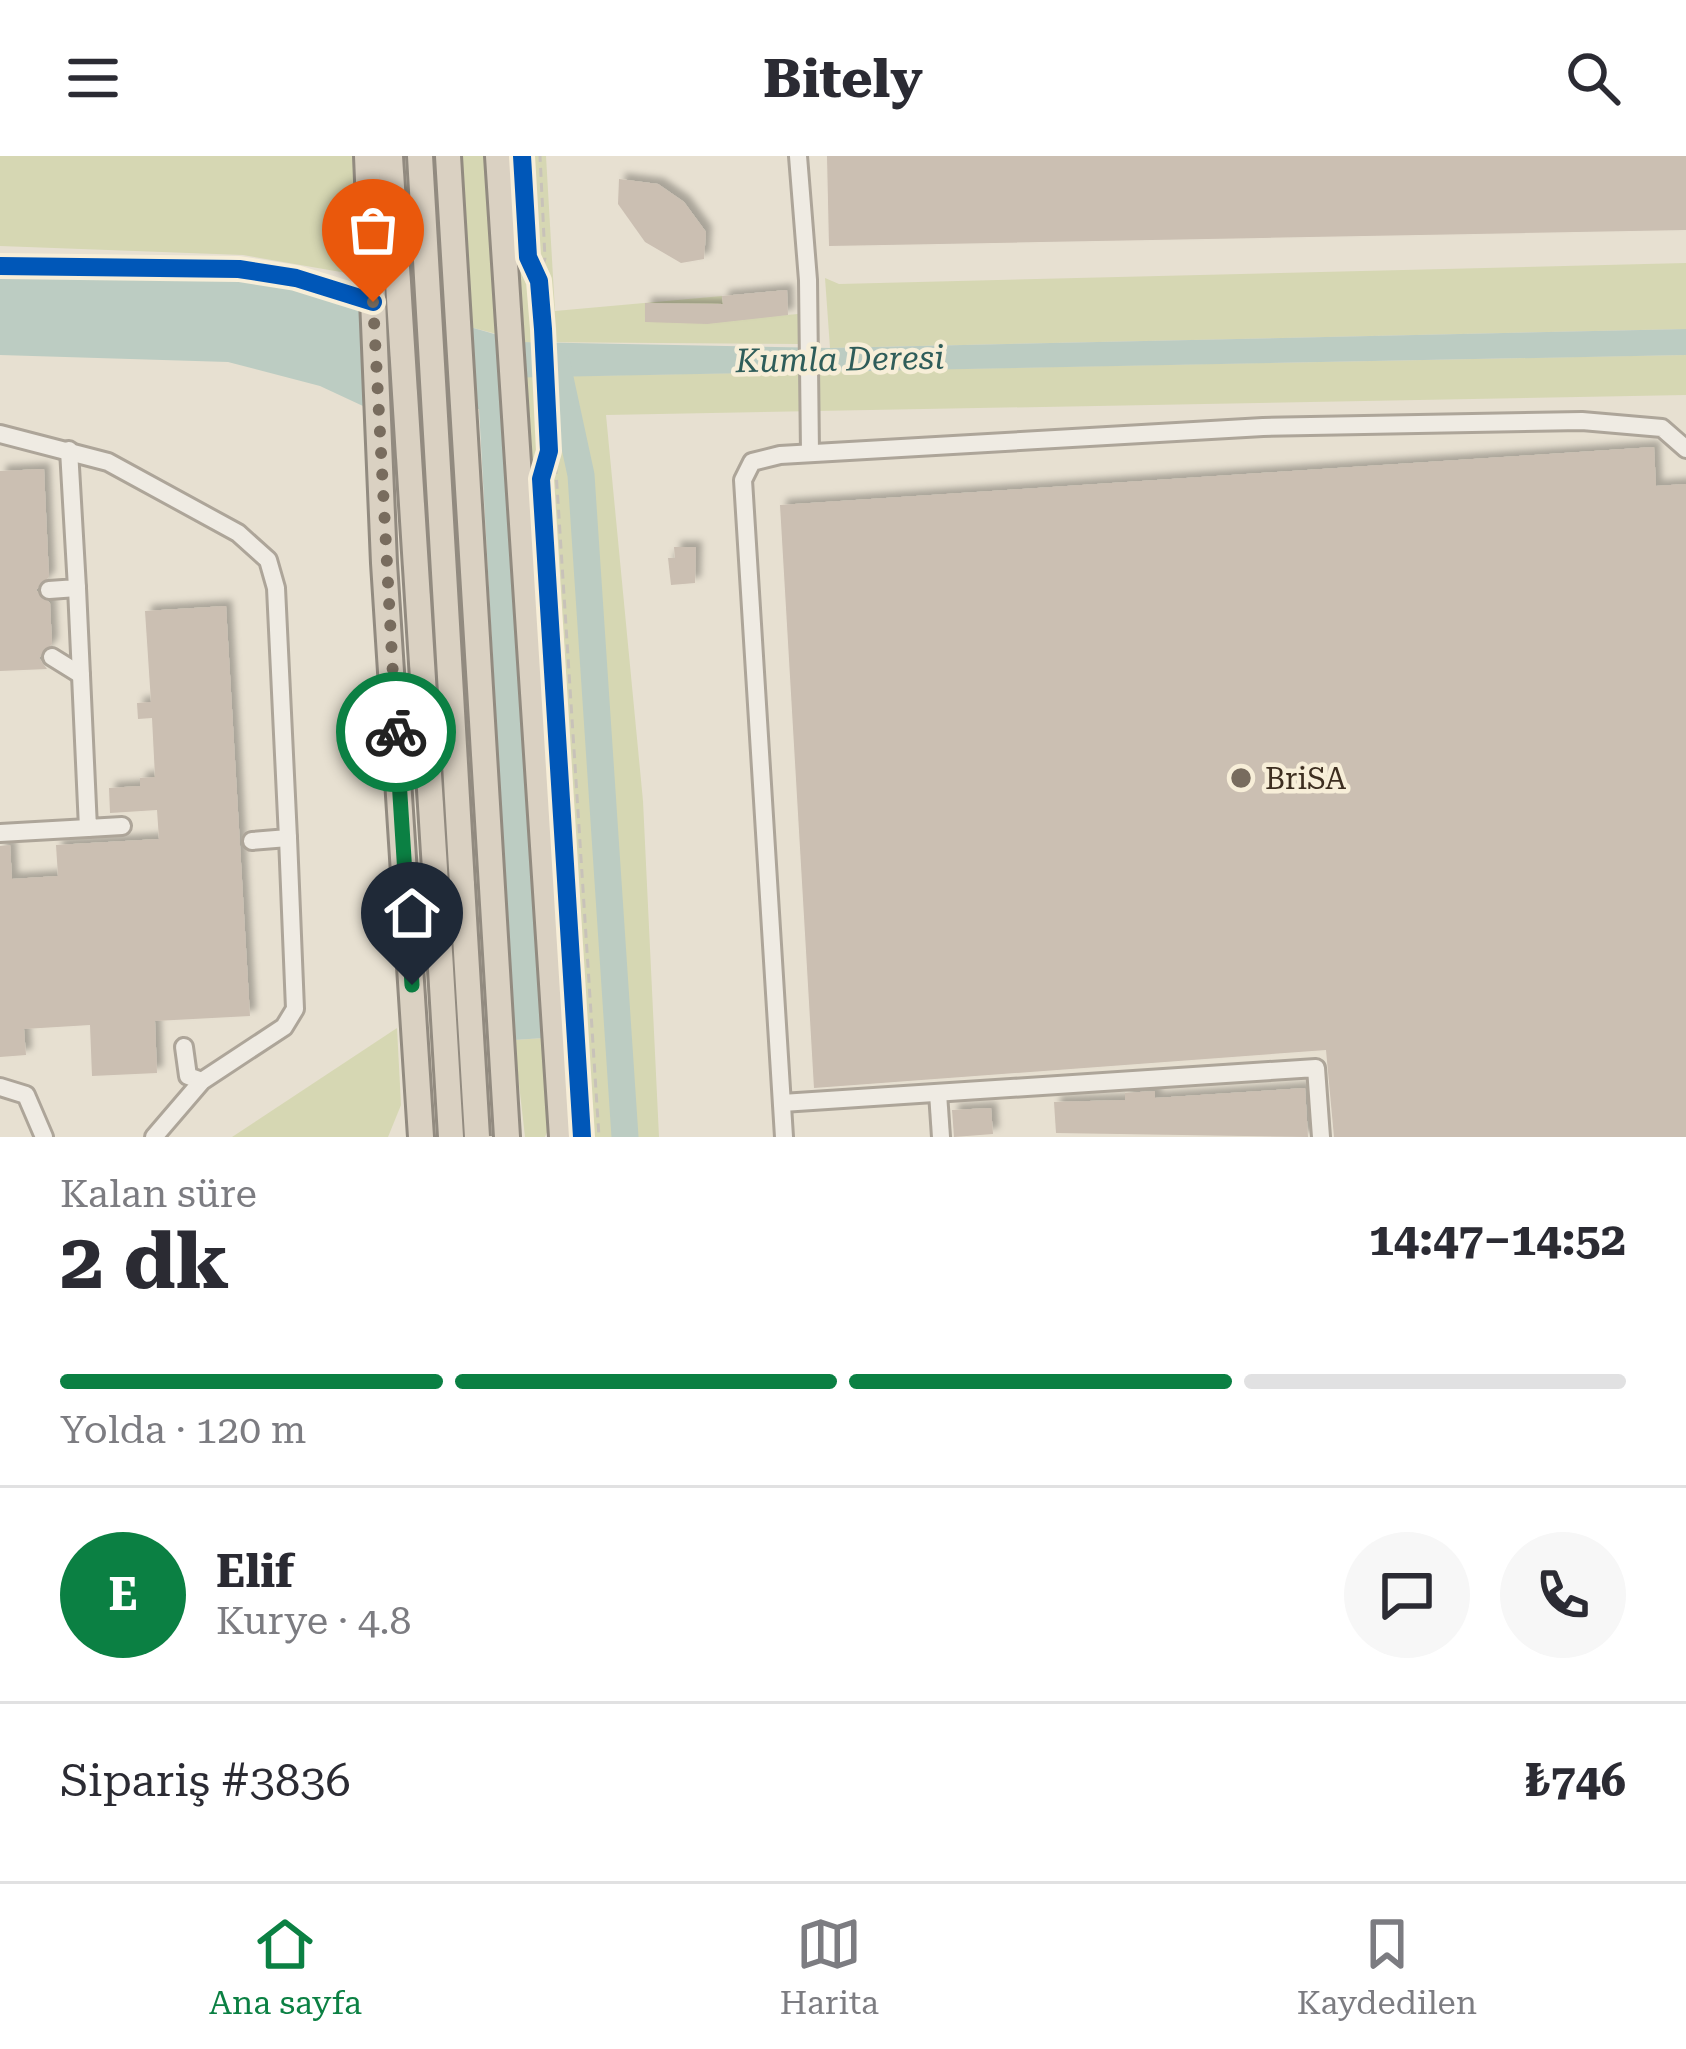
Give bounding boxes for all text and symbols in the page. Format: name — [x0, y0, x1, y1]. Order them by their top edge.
icon: menu — [60, 45, 126, 111]
icon: search — [1560, 45, 1626, 111]
text: Bitely — [763, 47, 923, 110]
pin — [322, 179, 424, 302]
icon: bag — [340, 197, 406, 263]
water label: Kumla Deresi — [734, 338, 945, 380]
courier — [336, 672, 456, 792]
icon: bike — [363, 699, 429, 765]
place label: BriSA — [1265, 761, 1346, 796]
marker: BriSA — [1228, 765, 1254, 791]
pin — [361, 862, 463, 985]
icon: home — [379, 880, 445, 946]
text: Kalan süre — [60, 1171, 257, 1217]
text: 14:47–14:52 — [1369, 1213, 1626, 1266]
text: 2 dk — [60, 1216, 229, 1307]
text: Yolda · 120 m — [60, 1407, 306, 1453]
button: chat — [1344, 1532, 1470, 1658]
button: phone — [1500, 1532, 1626, 1658]
text: Elif — [216, 1545, 294, 1598]
text: E — [108, 1568, 138, 1621]
text: Kurye · 4.8 — [216, 1598, 411, 1644]
text: Sipariş #3836 — [60, 1754, 351, 1807]
text: ₺746 — [1525, 1754, 1626, 1807]
tab: Ana sayfa — [209, 1911, 362, 2022]
tab: Harita — [780, 1911, 879, 2022]
tab: Kaydedilen — [1297, 1911, 1477, 2022]

